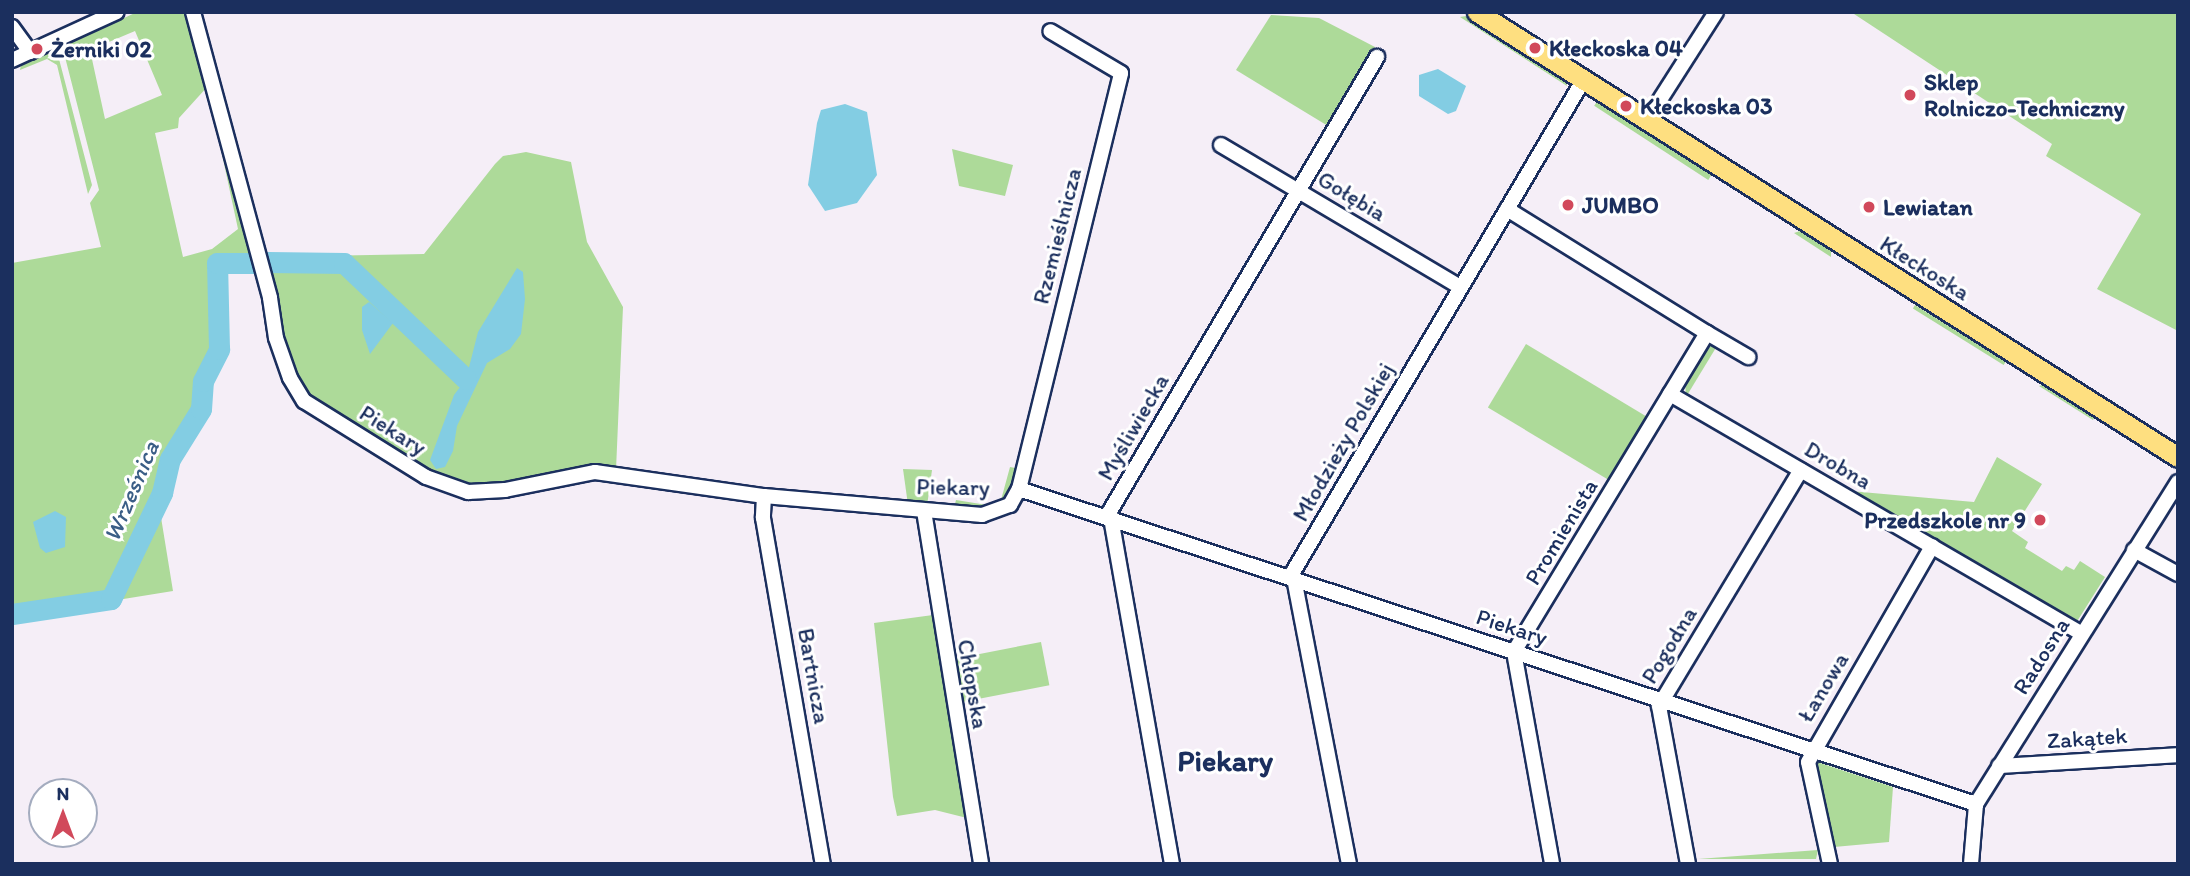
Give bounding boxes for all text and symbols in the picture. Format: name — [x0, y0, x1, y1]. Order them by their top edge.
place label: Kłeckoska 04 — [1549, 34, 1683, 62]
place label: Żerniki 02 — [51, 35, 152, 63]
marker: Kłeckoska 04 — [1527, 40, 1543, 56]
marker: Żerniki 02 — [29, 41, 45, 57]
place label: Sklep Rolniczo-Techniczny — [1924, 68, 2125, 122]
marker: Sklep Rolniczo-Techniczny — [1902, 87, 1918, 103]
place label: Kłeckoska 03 — [1640, 92, 1773, 120]
marker: Kłeckoska 03 — [1618, 98, 1634, 114]
street label: Rzemieślnicza — [1027, 165, 1087, 307]
street label: Gołębia — [1313, 165, 1391, 227]
place label: JUMBO — [1582, 191, 1659, 219]
place label: Lewiatan — [1883, 193, 1973, 221]
marker: JUMBO — [1560, 197, 1576, 213]
marker: Lewiatan — [1861, 199, 1877, 215]
street label: Kłeckoska — [1875, 230, 1975, 306]
street label: Młodzieży Polskiej — [1286, 358, 1400, 526]
street label: Myśliwiecka — [1091, 369, 1175, 485]
street label: Piekary — [355, 399, 431, 461]
street label: Drobna — [1800, 435, 1876, 495]
water label: Wrześnica — [97, 436, 165, 546]
street label: Piekary — [916, 473, 990, 501]
street label: Promienista — [1519, 474, 1603, 590]
place label: Przedszkole nr 9 — [1864, 506, 2026, 534]
marker: Przedszkole nr 9 — [2032, 512, 2048, 528]
street label: Pogodna — [1635, 601, 1703, 689]
street label: Piekary — [1473, 603, 1551, 651]
street label: Radosna — [2007, 612, 2075, 700]
street label: Bartnicza — [792, 626, 836, 726]
street label: Chłopska — [952, 637, 994, 731]
street label: Łanowa — [1792, 647, 1854, 727]
street label: Zakątek — [2046, 721, 2128, 755]
district label: Piekary — [1177, 743, 1273, 779]
north arrow — [28, 778, 98, 848]
text: N — [57, 782, 69, 805]

